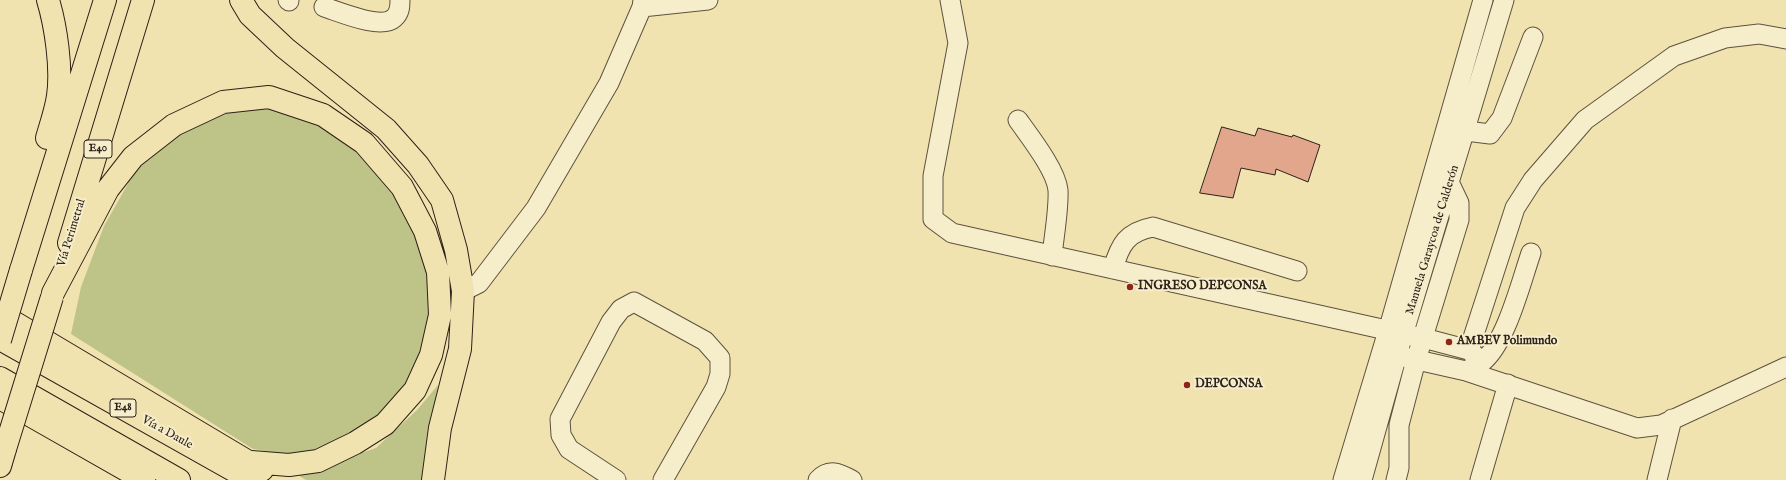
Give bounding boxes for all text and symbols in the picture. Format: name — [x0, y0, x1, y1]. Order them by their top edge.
road number: E40 — [84, 140, 112, 158]
street label: Manuela Garaycoa de Calderón — [1403, 163, 1463, 317]
street label: Vía Perimetral — [55, 197, 89, 269]
place label: INGRESO DEPCONSA — [1138, 280, 1267, 294]
marker: INGRESO DEPCONSA — [1125, 282, 1135, 292]
place label: AMBEV Polimundo — [1457, 335, 1557, 349]
marker: AMBEV Polimundo — [1444, 337, 1454, 347]
place label: DEPCONSA — [1195, 378, 1263, 392]
marker: DEPCONSA — [1182, 380, 1192, 390]
road number: E48 — [110, 399, 136, 417]
street label: Vía a Daule — [139, 413, 195, 453]

